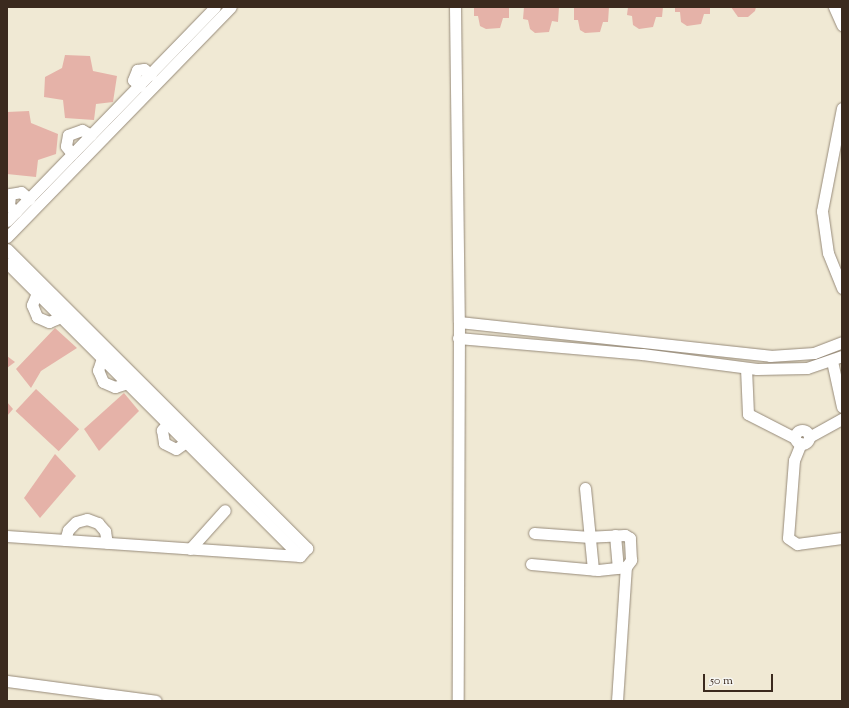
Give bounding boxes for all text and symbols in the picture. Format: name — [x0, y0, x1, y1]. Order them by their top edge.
scale bar — [705, 666, 775, 692]
text: 50 m — [710, 672, 733, 690]

